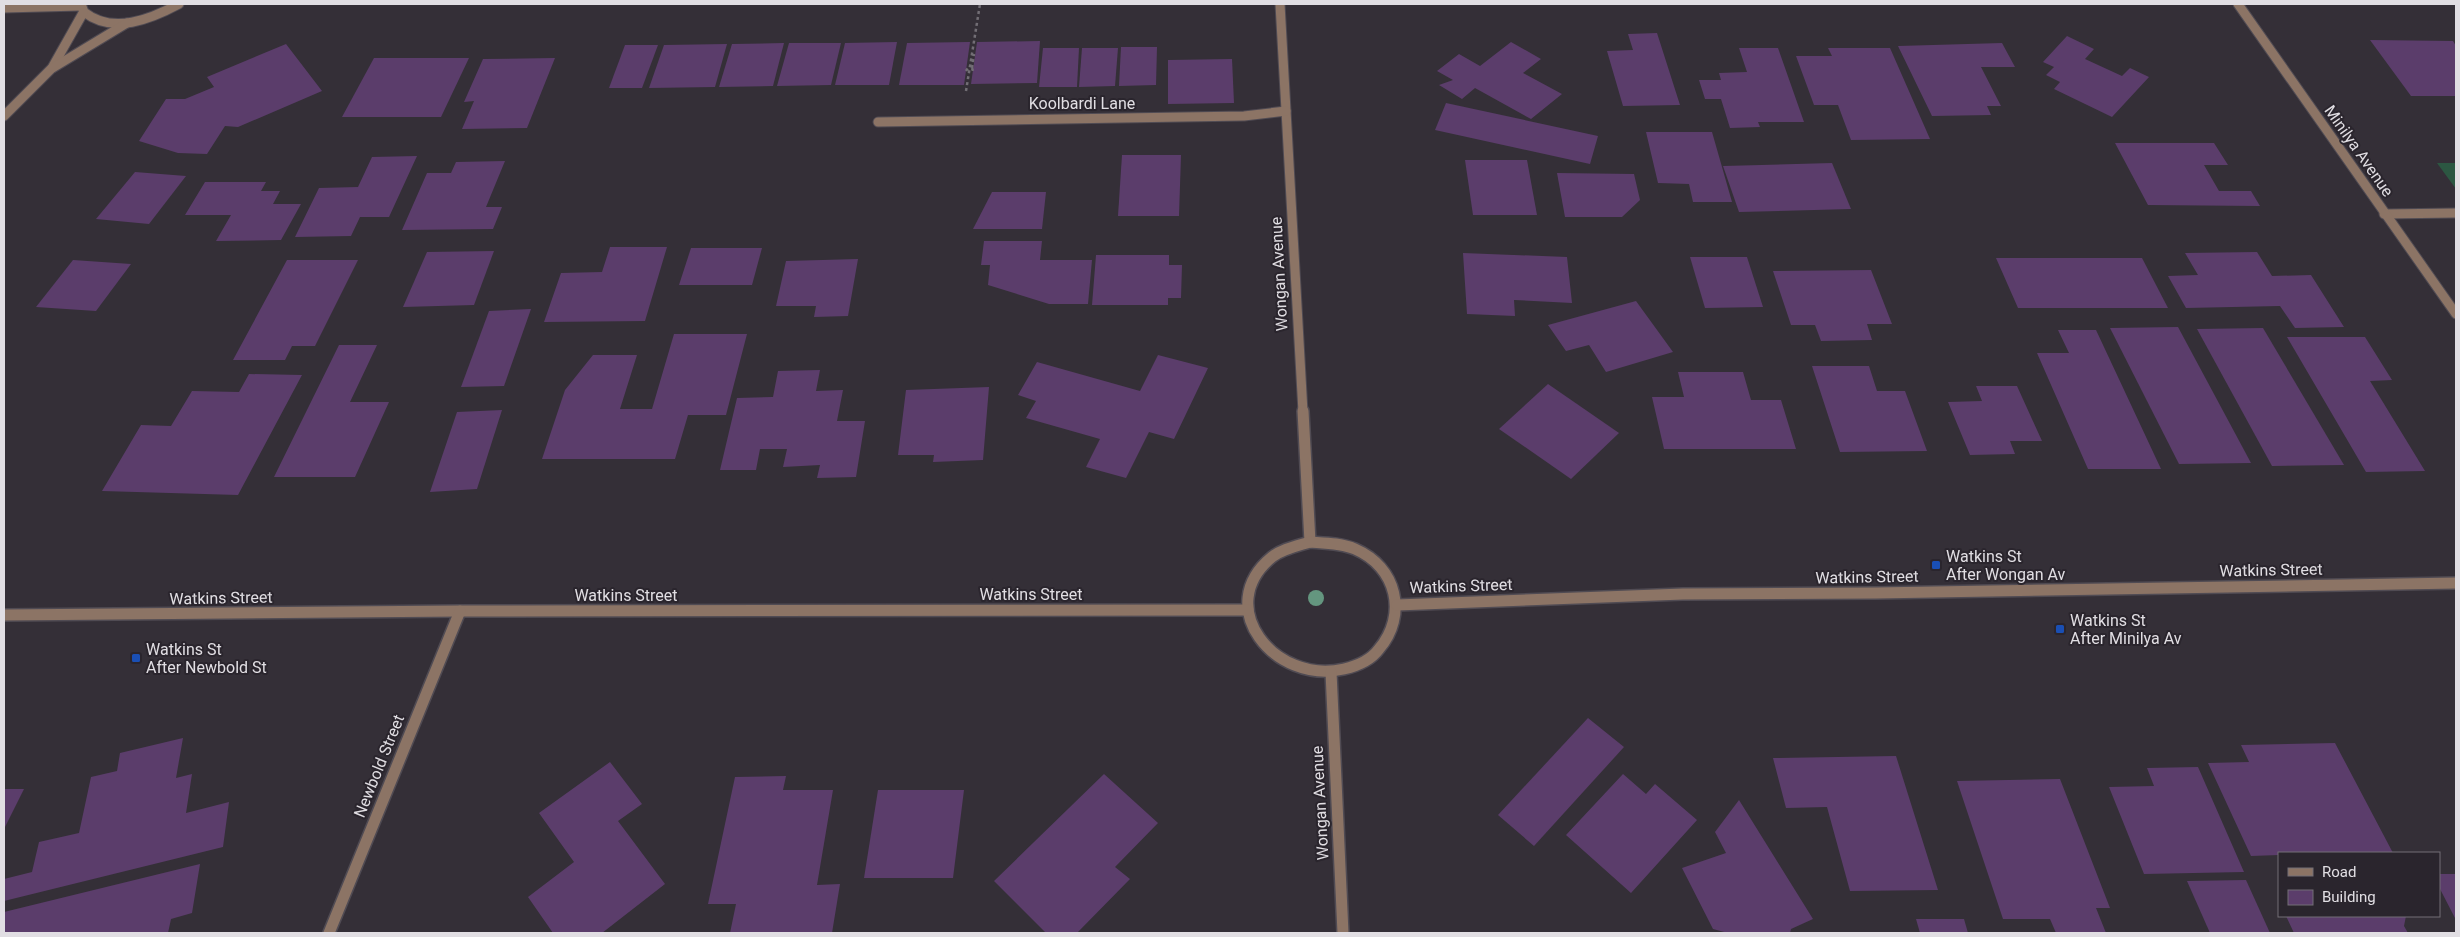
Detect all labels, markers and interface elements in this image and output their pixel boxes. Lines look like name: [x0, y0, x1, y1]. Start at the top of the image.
street label: Koolbardi Lane: [1029, 94, 1135, 113]
street label: Minilya Avenue: [2321, 102, 2397, 200]
street label: Wongan Avenue: [1267, 216, 1291, 332]
place label: Watkins St After Wongan Av: [1946, 547, 2066, 584]
marker: Watkins St After Wongan Av: [1930, 559, 1942, 571]
street label: Watkins Street: [2219, 560, 2323, 580]
street label: Watkins Street: [1815, 567, 1919, 587]
street label: Watkins Street: [1409, 575, 1513, 597]
street label: Watkins Street: [979, 585, 1083, 604]
street label: Watkins Street: [574, 586, 678, 605]
street label: Watkins Street: [169, 588, 273, 608]
place label: Watkins St After Minilya Av: [2070, 611, 2182, 648]
marker: Watkins St After Minilya Av: [2054, 623, 2066, 635]
place label: Watkins St After Newbold St: [146, 640, 267, 677]
marker: Watkins St After Newbold St: [130, 652, 142, 664]
street label: Newbold Street: [350, 712, 408, 820]
street label: Wongan Avenue: [1308, 745, 1332, 861]
legend: [2278, 852, 2440, 917]
text: Road: [2322, 863, 2356, 881]
text: Building: [2322, 888, 2376, 906]

